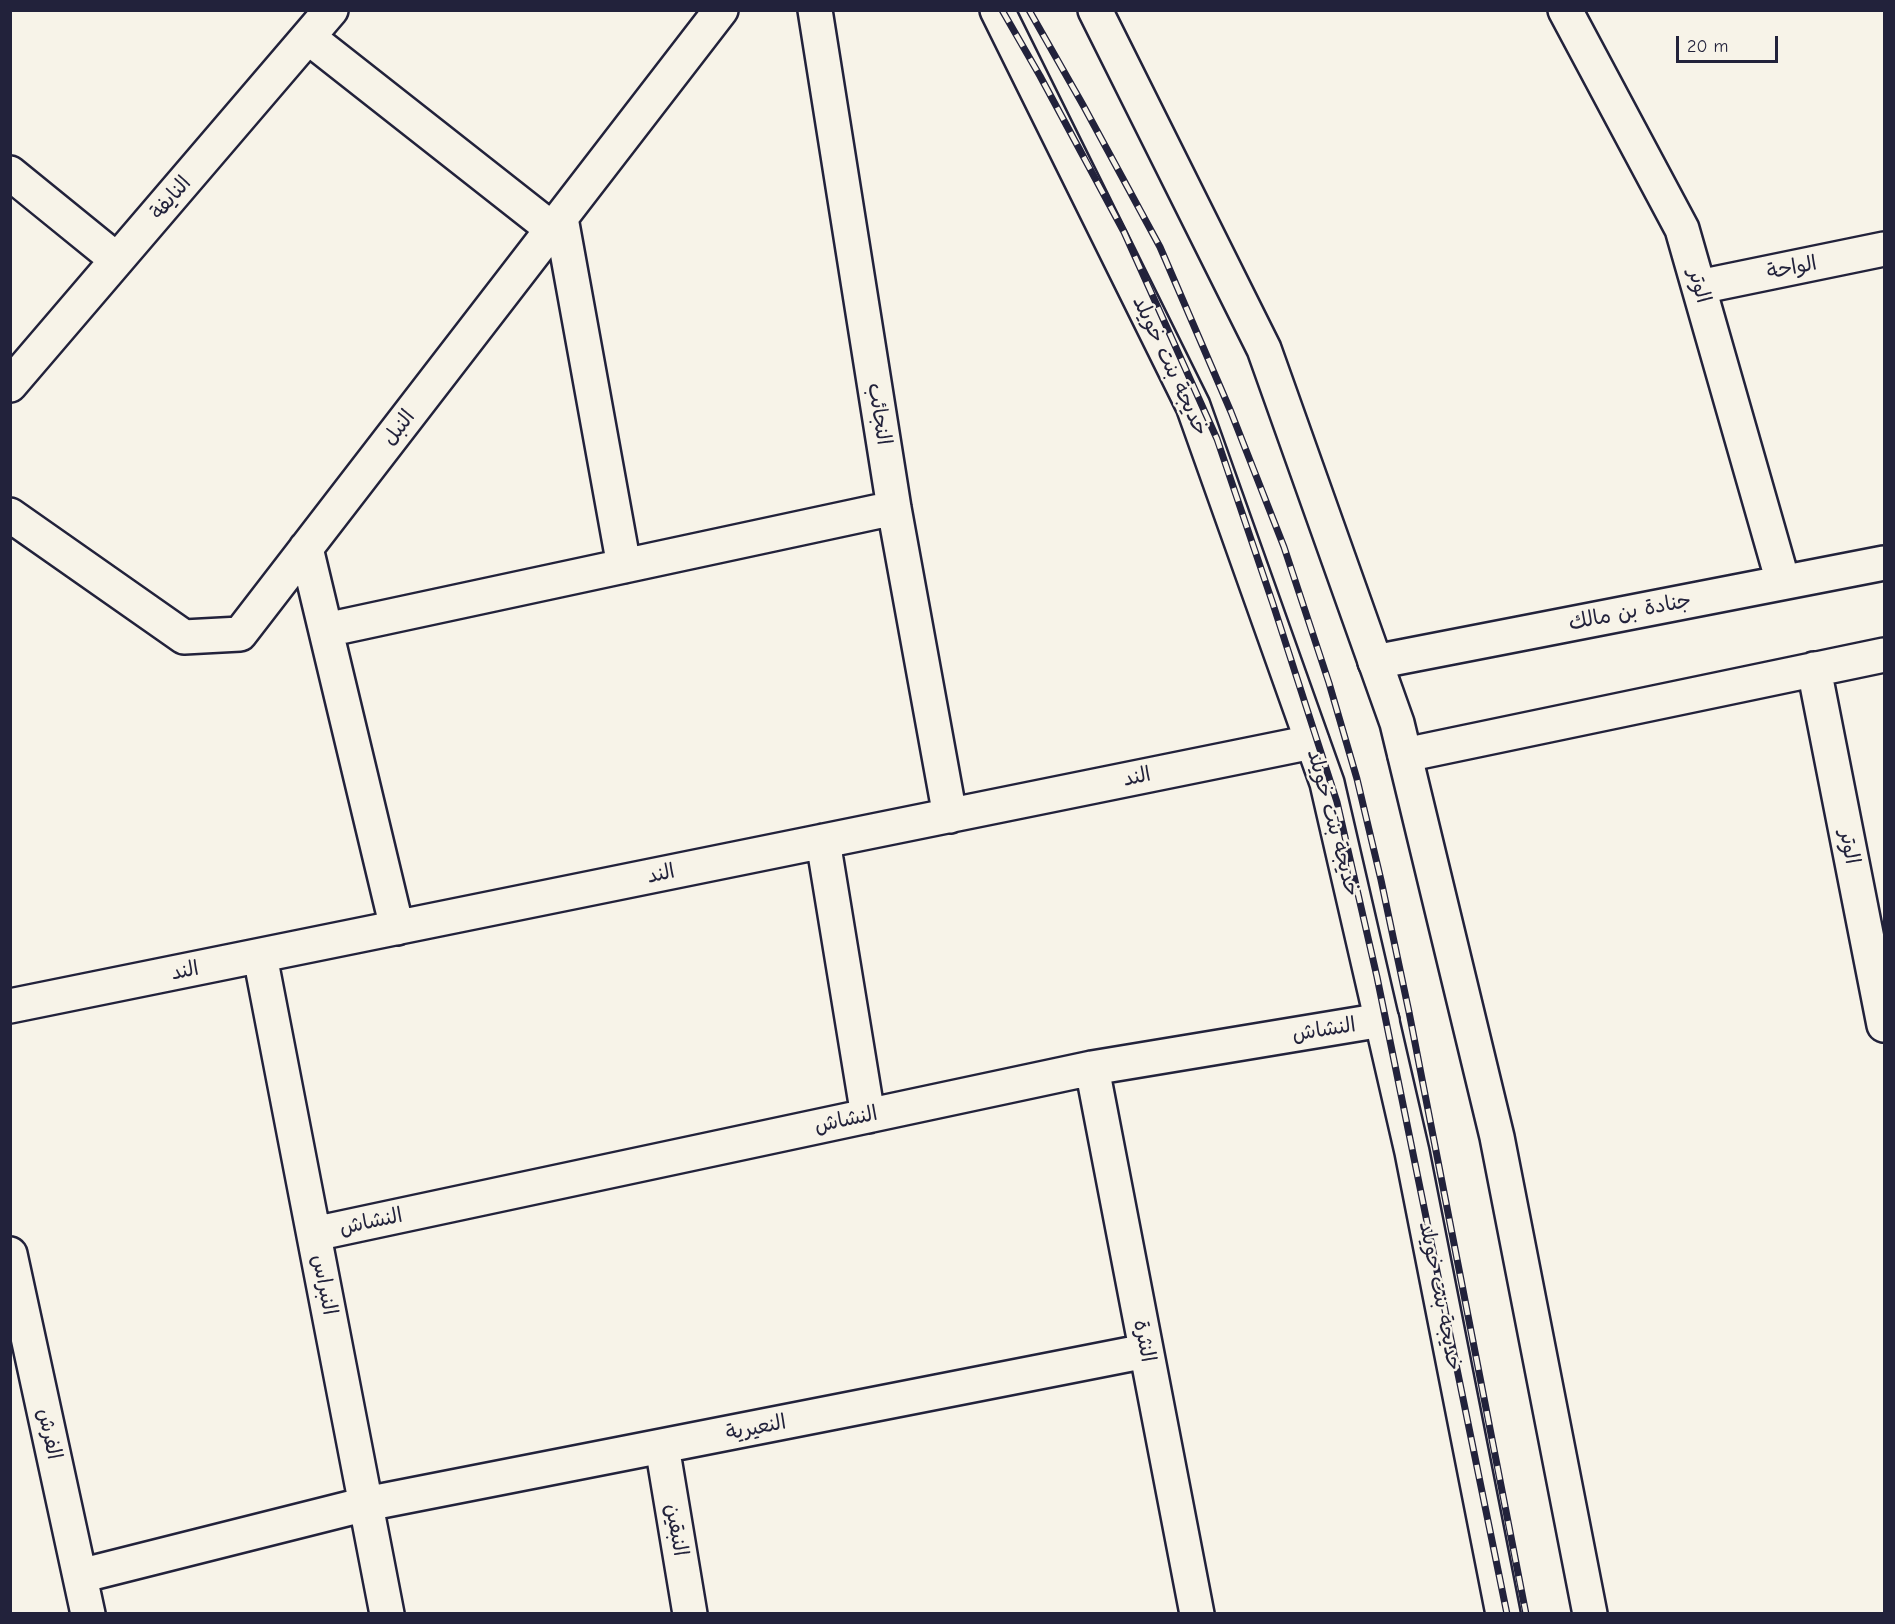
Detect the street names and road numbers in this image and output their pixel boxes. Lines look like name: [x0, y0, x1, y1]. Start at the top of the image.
street label: النايفة: [145, 171, 197, 225]
street label: الواحة: [1765, 251, 1819, 285]
street label: الوتر: [1682, 266, 1716, 306]
street label: خديجة بنت خويلد: [1127, 292, 1213, 440]
street label: النجائب: [862, 381, 896, 447]
street label: النبل: [377, 405, 421, 451]
street label: جنادة بن مالك: [1566, 588, 1694, 636]
street label: خديجة بنت خويلد: [1301, 747, 1365, 899]
street label: الند: [1121, 762, 1153, 792]
street label: الوتر: [1833, 828, 1865, 866]
street label: الند: [645, 859, 677, 889]
street label: الند: [169, 956, 201, 986]
street label: النشاش: [1290, 1013, 1358, 1047]
street label: النشاش: [812, 1101, 880, 1139]
street label: النشاش: [337, 1203, 405, 1241]
street label: خديجة بنت خويلد: [1413, 1219, 1467, 1373]
street label: النبراس: [306, 1253, 342, 1317]
street label: النثرة: [1128, 1318, 1160, 1364]
street label: الفرش: [31, 1406, 67, 1462]
street label: النعيرية: [724, 1410, 788, 1446]
street label: النبقين: [659, 1502, 693, 1558]

